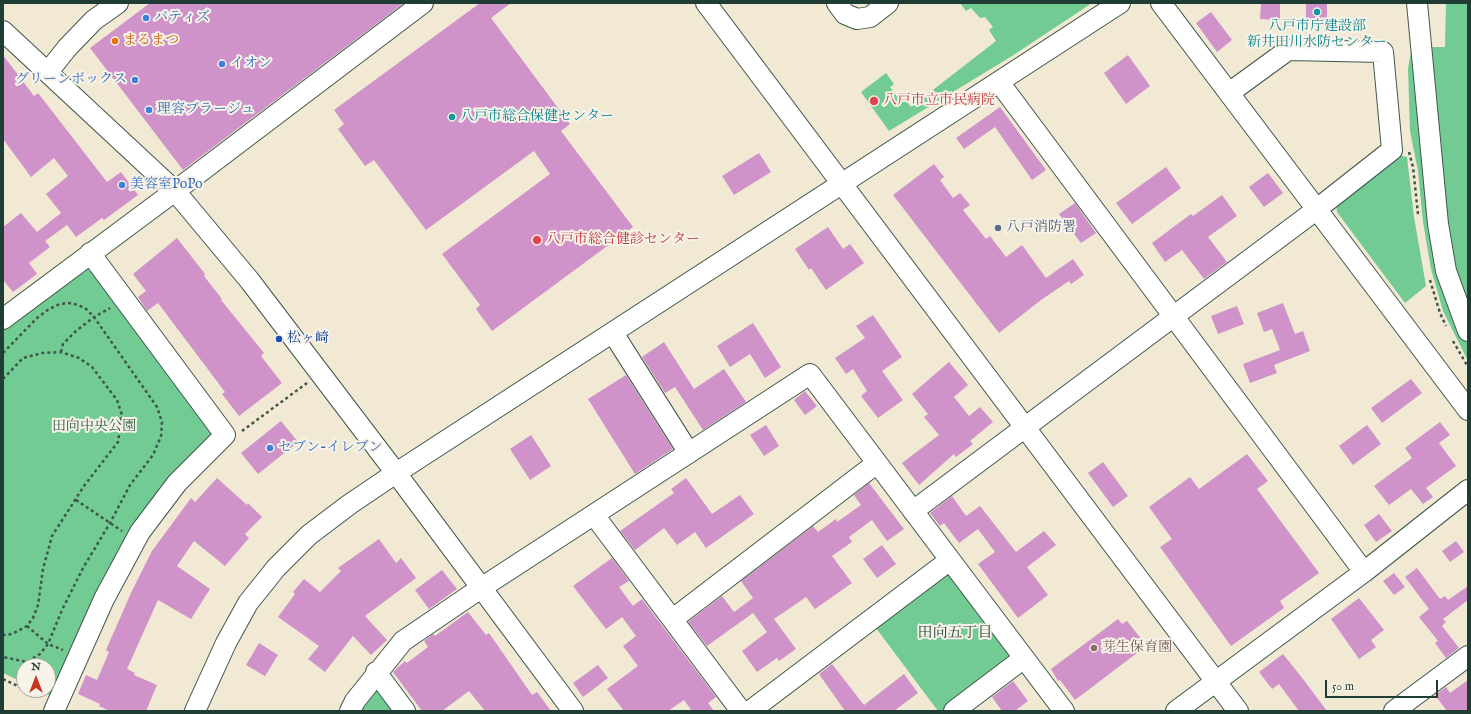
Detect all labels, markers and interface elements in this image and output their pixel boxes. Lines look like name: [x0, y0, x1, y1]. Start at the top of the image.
marker: 八戸市庁建設部 新井田川水防センター: [1312, 7, 1322, 17]
place label: パティズ: [154, 10, 210, 26]
marker: パティズ: [141, 13, 151, 23]
place label: 八戸市庁建設部 新井田川水防センター: [1247, 19, 1387, 52]
place label: まるまつ: [123, 33, 179, 49]
marker: まるまつ: [110, 36, 120, 46]
place label: イオン: [230, 56, 272, 72]
marker: イオン: [217, 59, 227, 69]
place label: グリーンボックス: [15, 72, 127, 88]
marker: グリーンボックス: [130, 75, 140, 85]
place label: 八戸市立市民病院: [883, 93, 995, 109]
marker: 八戸市立市民病院: [868, 95, 880, 107]
place label: 理容ブラージュ: [157, 102, 255, 118]
marker: 理容ブラージュ: [144, 105, 154, 115]
place label: 八戸市総合保健センター: [460, 109, 614, 125]
marker: 八戸市総合保健センター: [447, 112, 457, 122]
place label: 美容室PoPo: [130, 177, 203, 193]
marker: 美容室PoPo: [117, 180, 127, 190]
place label: 八戸消防署: [1006, 220, 1076, 236]
marker: 八戸消防署: [993, 223, 1003, 233]
place label: 八戸市総合健診センター: [546, 232, 700, 248]
marker: 八戸市総合健診センター: [531, 234, 543, 246]
place label: 松ヶ崎: [287, 331, 329, 347]
marker: 松ヶ崎: [274, 334, 284, 344]
park label: 田向中央公園: [52, 419, 136, 435]
place label: セブン-イレブン: [278, 440, 383, 456]
marker: セブン-イレブン: [265, 443, 275, 453]
district label: 田向五丁目: [918, 625, 992, 643]
place label: 芽生保育園: [1102, 640, 1172, 656]
marker: 芽生保育園: [1089, 643, 1099, 653]
north arrow: [16, 658, 56, 698]
text: N: [31, 660, 41, 674]
scale bar: [1327, 672, 1440, 698]
text: 50 m: [1332, 679, 1354, 694]

